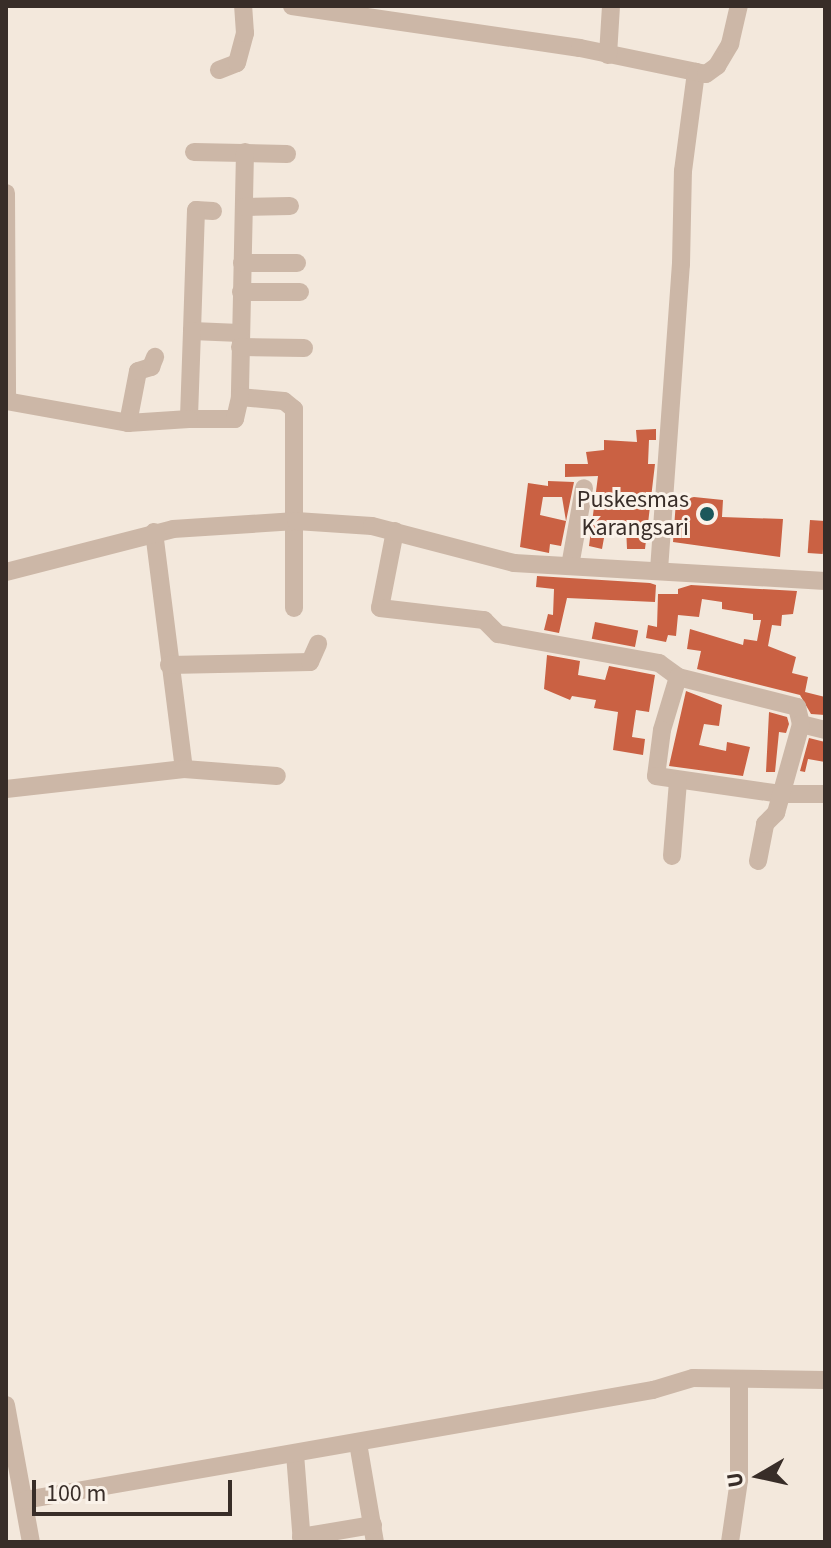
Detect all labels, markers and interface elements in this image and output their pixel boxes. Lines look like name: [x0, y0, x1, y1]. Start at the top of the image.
place label: Puskesmas Karangsari: [577, 486, 689, 542]
marker: Puskesmas Karangsari: [696, 503, 718, 525]
north arrow: [719, 1436, 799, 1516]
scale bar: [36, 1464, 236, 1514]
text: U: [718, 1470, 752, 1489]
text: 100 m: [46, 1476, 106, 1511]

